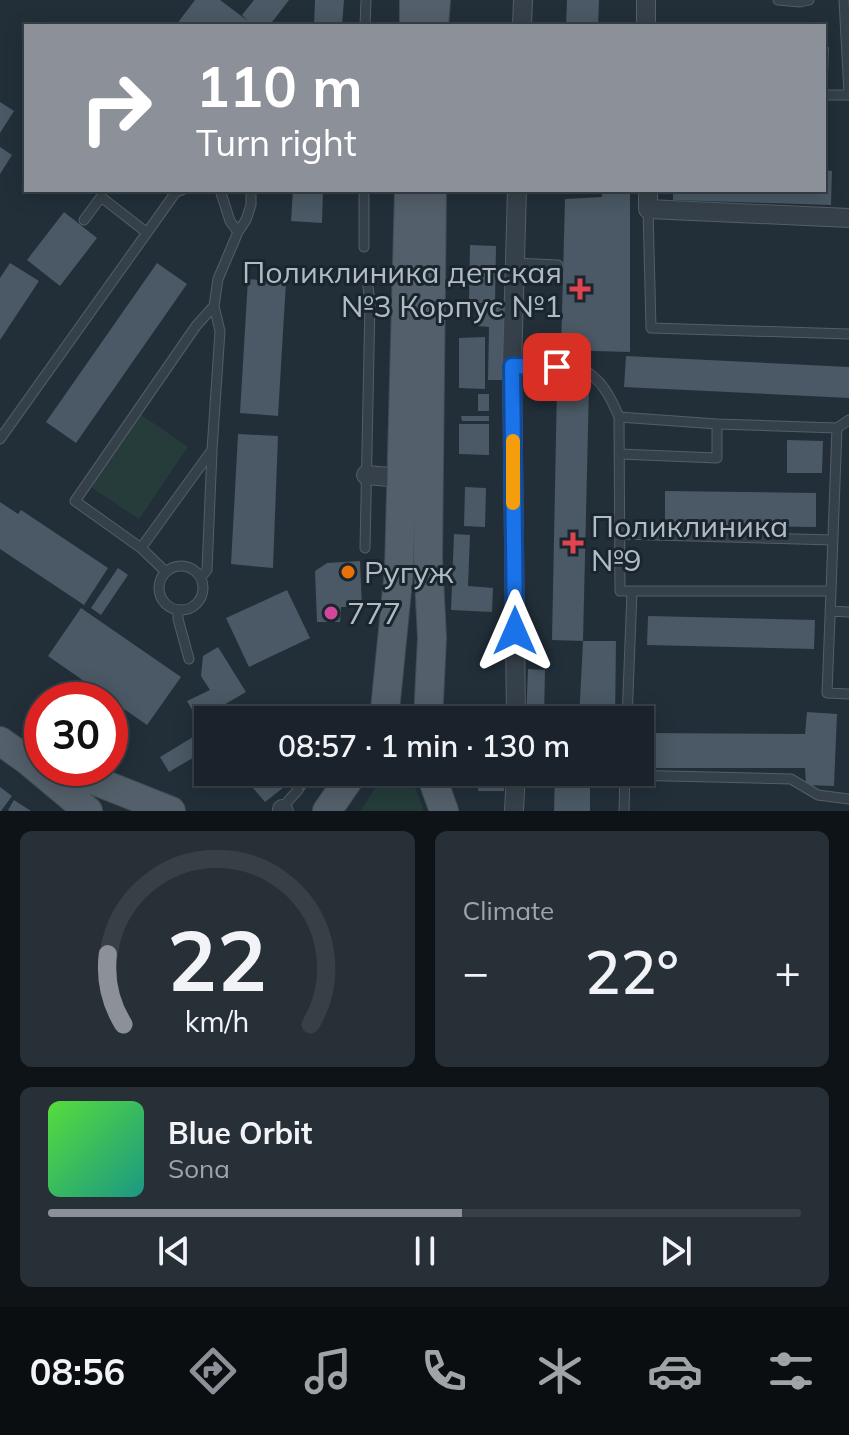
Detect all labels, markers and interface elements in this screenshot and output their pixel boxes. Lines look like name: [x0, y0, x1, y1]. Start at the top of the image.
text: 110 m: [196, 51, 363, 121]
icon: right: [64, 56, 168, 160]
text: Turn right: [196, 120, 357, 165]
place label: Поликлиника детская №3 Корпус №1: [242, 253, 562, 325]
marker: Поликлиника детская №3 Корпус №1: [569, 278, 591, 300]
pin: [523, 333, 591, 401]
icon: arrive: [535, 345, 579, 389]
place label: Поликлиника №9: [591, 507, 788, 579]
marker: Поликлиника №9: [562, 532, 584, 554]
place label: Ругуж: [364, 553, 454, 591]
marker: Ругуж: [339, 563, 357, 581]
position arrow: [473, 589, 557, 673]
place label: 777: [347, 594, 401, 632]
marker: 777: [322, 604, 340, 622]
speed limit sign: 30: [24, 682, 128, 786]
text: 08:57 · 1 min · 130 m: [278, 727, 570, 765]
text: Climate: [463, 894, 554, 927]
text: 22: [167, 907, 267, 1012]
text: 22°: [585, 934, 679, 1009]
text: −: [463, 944, 489, 999]
text: +: [775, 944, 801, 999]
text: km/h: [185, 1003, 250, 1039]
text: Blue Orbit: [168, 1114, 312, 1152]
text: Sona: [168, 1152, 230, 1185]
icon: previous: [152, 1229, 196, 1273]
icon: pause: [403, 1229, 447, 1273]
icon: next: [654, 1229, 698, 1273]
icon: directions: [185, 1343, 241, 1399]
icon: music: [300, 1343, 356, 1399]
icon: phone: [416, 1343, 472, 1399]
icon: climate: [532, 1343, 588, 1399]
icon: car: [647, 1343, 703, 1399]
icon: filters: [763, 1343, 819, 1399]
text: 08:56: [30, 1349, 125, 1394]

